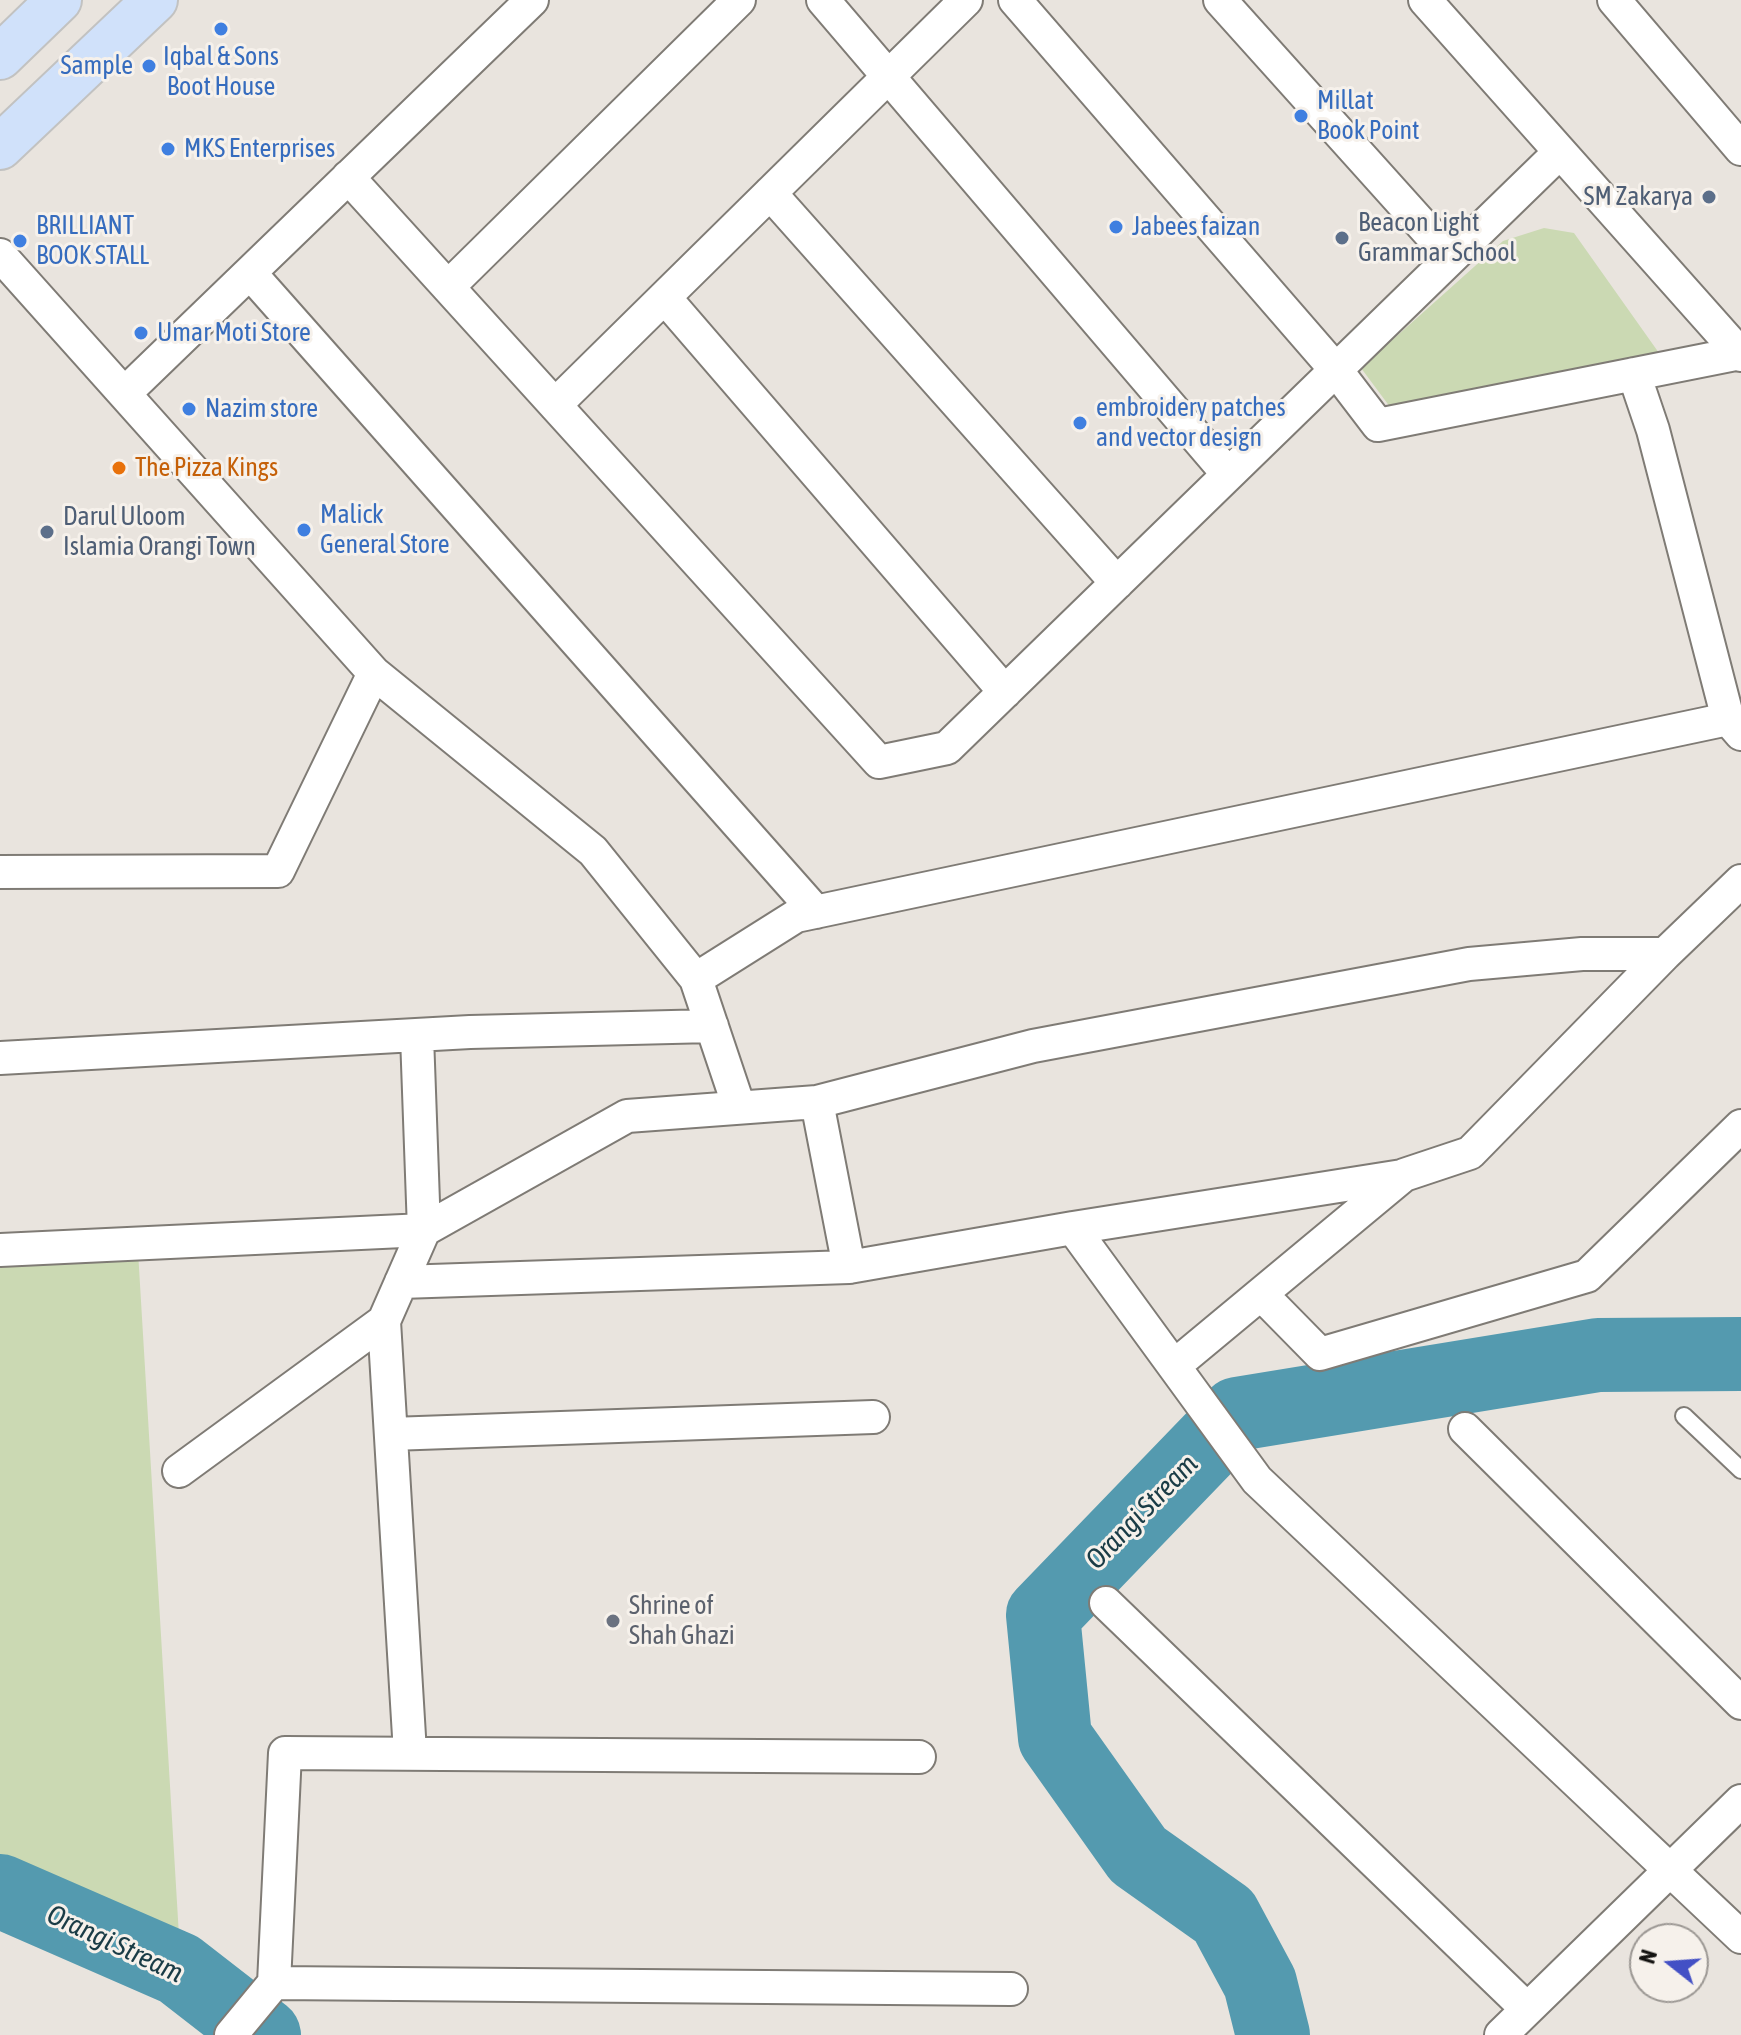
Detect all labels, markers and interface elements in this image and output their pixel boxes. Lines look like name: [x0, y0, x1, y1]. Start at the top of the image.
marker: Iqbal & Sons Boot House: [212, 20, 230, 38]
place label: Iqbal & Sons Boot House: [163, 41, 279, 102]
place label: Sample: [61, 50, 133, 82]
marker: Sample: [140, 57, 158, 75]
place label: Millat Book Point: [1317, 85, 1420, 146]
marker: Millat Book Point: [1292, 107, 1310, 125]
place label: MKS Enterprises: [184, 133, 335, 165]
marker: MKS Enterprises: [159, 140, 177, 158]
place label: SM Zakarya: [1584, 181, 1693, 213]
marker: SM Zakarya: [1700, 188, 1718, 206]
place label: Beacon Light Grammar School: [1358, 207, 1516, 268]
place label: BRILLIANT BOOK STALL: [36, 210, 149, 272]
place label: Jabees faizan: [1132, 211, 1260, 243]
marker: Jabees faizan: [1107, 218, 1125, 236]
marker: Beacon Light Grammar School: [1333, 229, 1351, 247]
marker: BRILLIANT BOOK STALL: [11, 232, 29, 250]
place label: Umar Moti Store: [157, 317, 311, 349]
marker: Umar Moti Store: [132, 324, 150, 342]
place label: embroidery patches and vector design: [1096, 392, 1286, 454]
place label: Nazim store: [205, 393, 318, 425]
marker: Nazim store: [180, 400, 198, 418]
marker: embroidery patches and vector design: [1071, 414, 1089, 432]
place label: The Pizza Kings: [135, 452, 278, 484]
marker: The Pizza Kings: [110, 459, 128, 477]
place label: Malick General Store: [320, 499, 450, 560]
place label: Darul Uloom Islamia Orangi Town: [63, 501, 256, 562]
marker: Malick General Store: [295, 521, 313, 539]
marker: Darul Uloom Islamia Orangi Town: [38, 523, 56, 541]
water label: Orangi Stream: [1079, 1448, 1205, 1576]
place label: Shrine of Shah Ghazi: [629, 1590, 735, 1652]
marker: Shrine of Shah Ghazi: [604, 1612, 622, 1630]
water label: Orangi Stream: [42, 1898, 188, 1990]
north arrow: [1629, 1923, 1709, 2003]
text: N: [1634, 1947, 1662, 1967]

